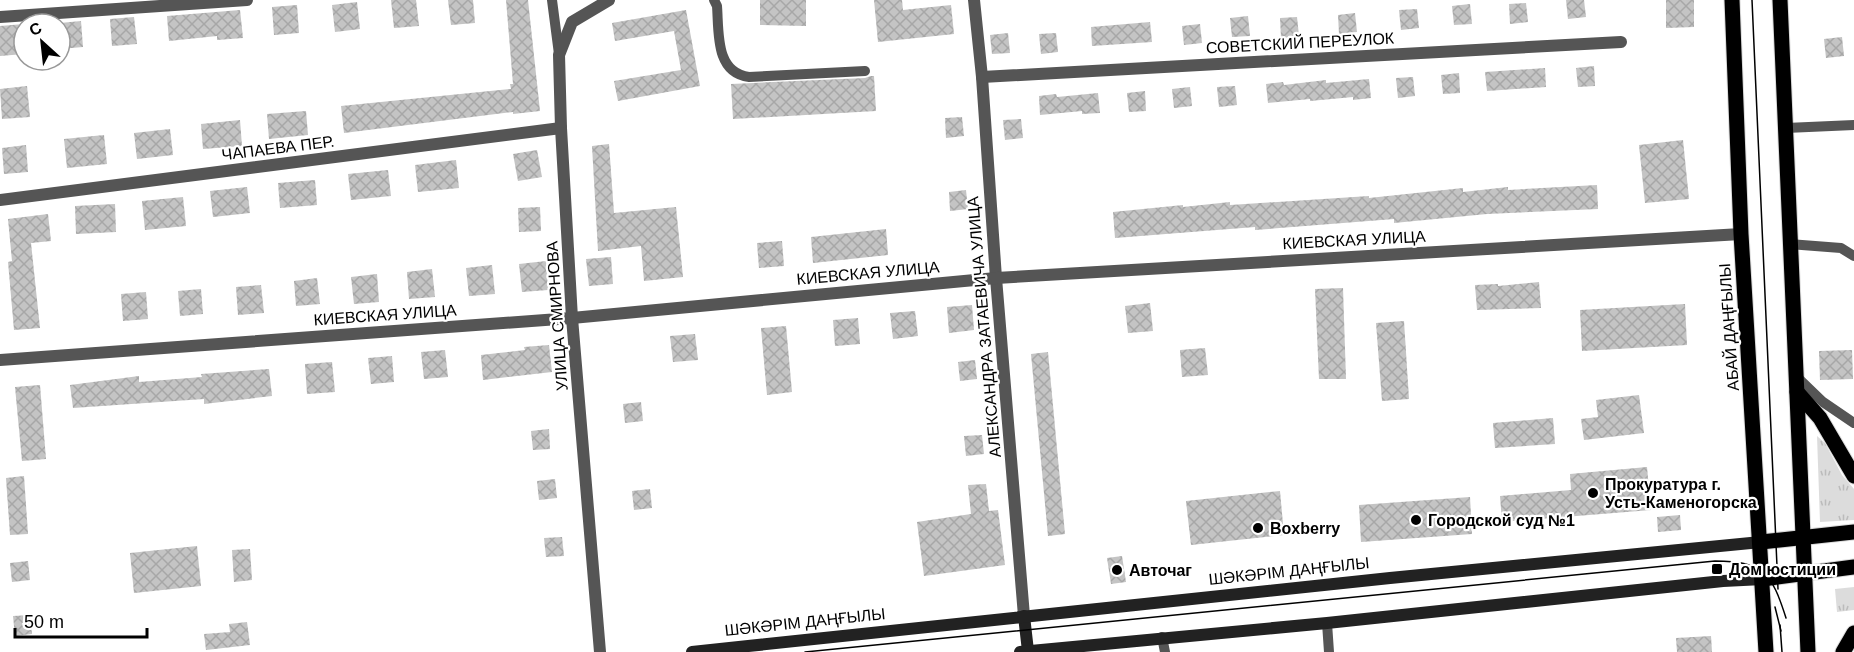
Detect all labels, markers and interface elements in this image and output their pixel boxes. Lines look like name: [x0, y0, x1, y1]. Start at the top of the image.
north arrow: [12, 12, 72, 72]
text: С: [26, 19, 45, 39]
street label: СОВЕТСКИЙ ПЕРЕУЛОК: [1205, 29, 1395, 56]
street label: ЧАПАЕВА ПЕР.: [221, 133, 335, 163]
street label: АЛЕКСАНДРА ЗАТАЕВИЧА УЛИЦА: [964, 195, 1004, 458]
street label: КИЕВСКАЯ УЛИЦА: [1282, 228, 1426, 252]
street label: УЛИЦА СМИРНОВА: [543, 240, 571, 392]
street label: КИЕВСКАЯ УЛИЦА: [796, 258, 940, 288]
street label: АБАЙ ДАҢҒЫЛЫ: [1715, 263, 1742, 392]
street label: КИЕВСКАЯ УЛИЦА: [313, 301, 457, 328]
place label: Прокуратура г. Усть-Каменогорска: [1605, 476, 1757, 511]
marker: Прокуратура г. Усть-Каменогорска: [1586, 486, 1600, 500]
place label: Городской суд №1: [1428, 512, 1575, 529]
marker: Городской суд №1: [1409, 513, 1423, 527]
place label: Boxberry: [1270, 520, 1340, 537]
marker: Boxberry: [1251, 521, 1265, 535]
street label: ШӘКӘРІМ ДАҢҒЫЛЫ: [1208, 554, 1370, 588]
place label: Дом юстиции: [1729, 561, 1836, 578]
place label: Авточаг: [1129, 562, 1192, 579]
marker: Дом юстиции: [1710, 562, 1724, 576]
marker: Авточаг: [1110, 563, 1124, 577]
scale bar: [15, 601, 147, 639]
street label: ШӘКӘРІМ ДАҢҒЫЛЫ: [724, 605, 886, 639]
text: 50 m: [24, 612, 64, 632]

